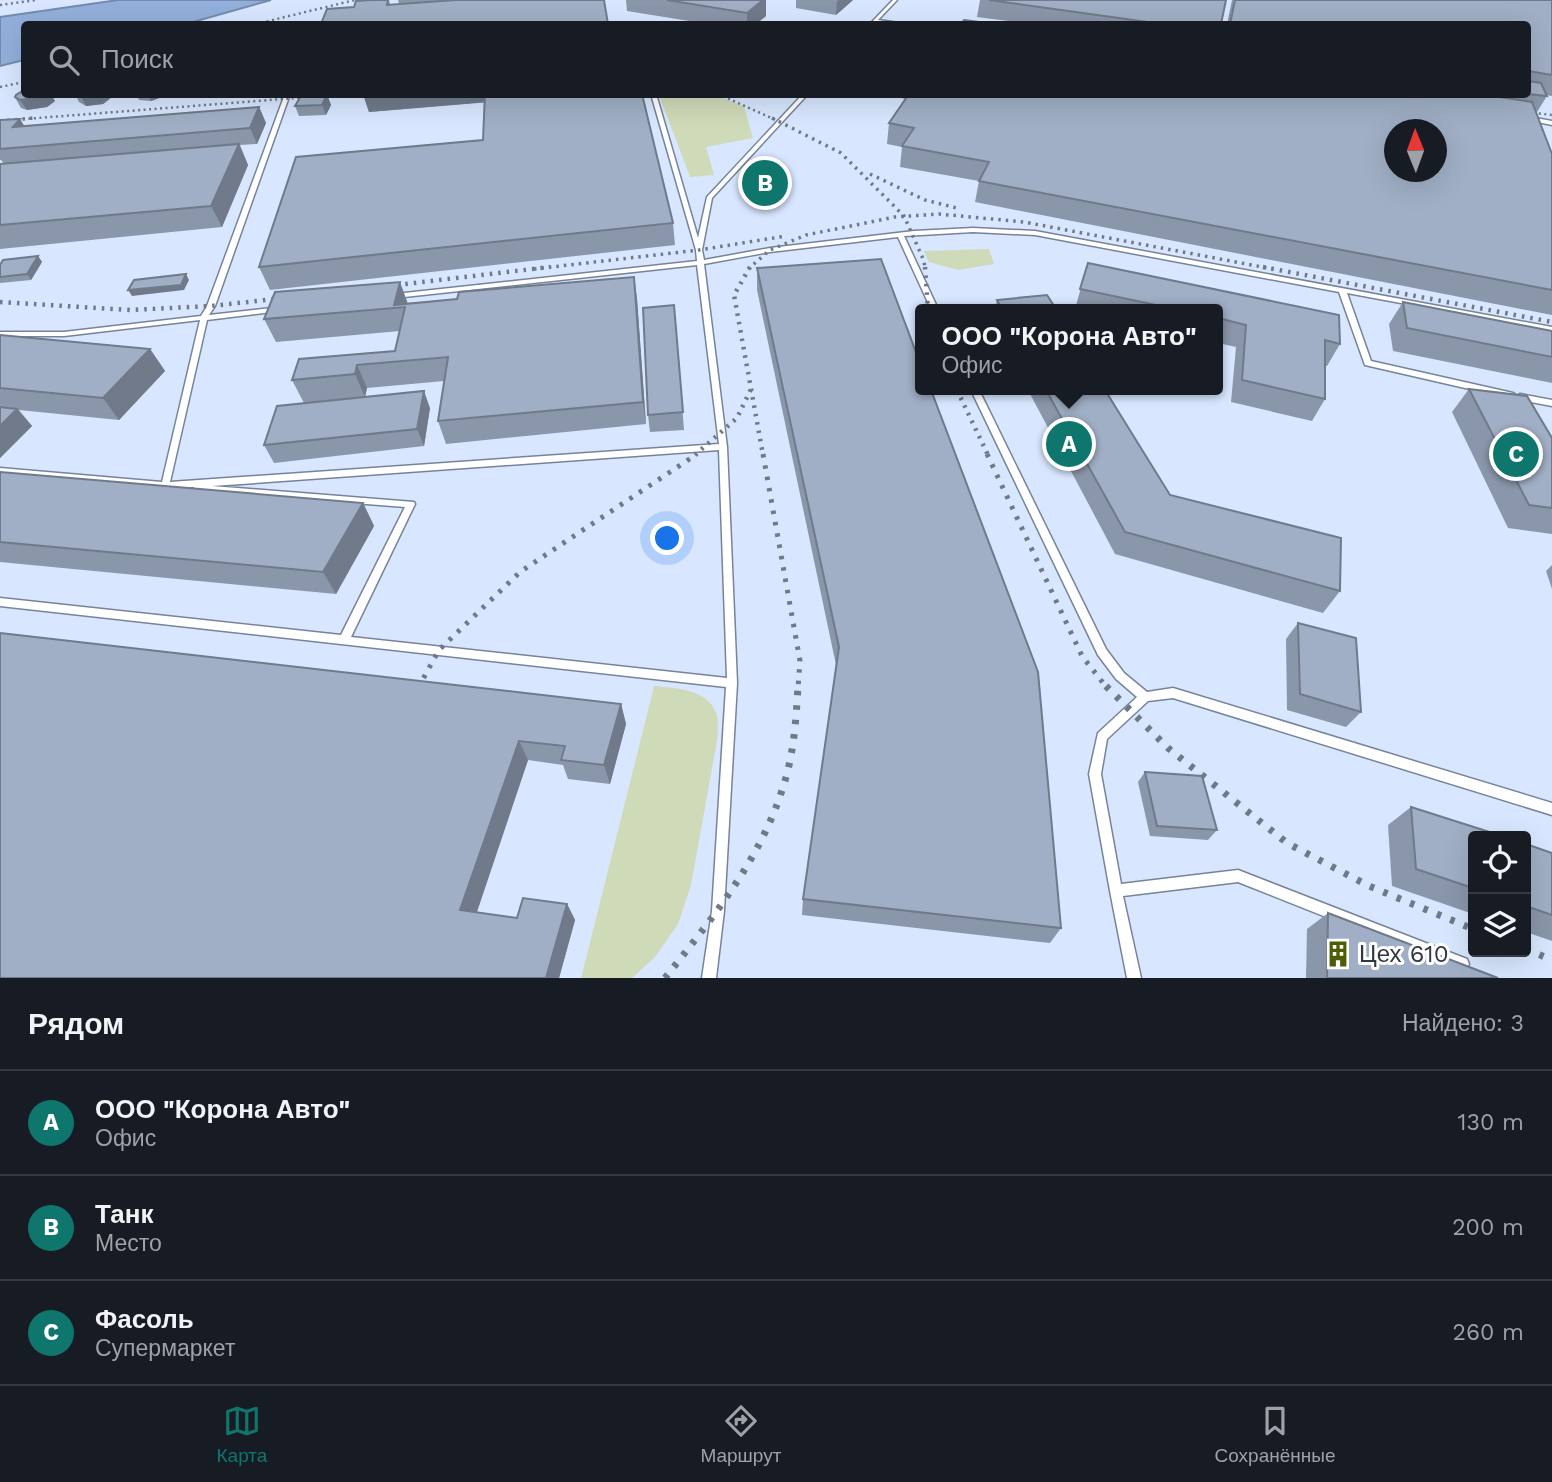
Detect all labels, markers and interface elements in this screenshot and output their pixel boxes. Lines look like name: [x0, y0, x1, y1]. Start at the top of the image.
search box: [21, 21, 1531, 98]
icon: search: [45, 41, 83, 79]
text: Поиск: [101, 44, 173, 74]
north arrow: [1384, 119, 1447, 182]
pin: B: [742, 157, 788, 209]
popup: [915, 304, 1223, 395]
text: ООО "Корона Авто": [941, 321, 1197, 351]
text: Офис: [941, 352, 1003, 379]
pin: A: [1046, 418, 1092, 470]
pin: C: [1493, 428, 1539, 480]
your location: [650, 521, 684, 555]
map controls: [1468, 831, 1531, 957]
button: locate: [1468, 831, 1531, 894]
button: layers: [1468, 894, 1531, 957]
building icon: Цех 610: [1323, 939, 1353, 969]
place label: Цех 610: [1359, 940, 1449, 968]
text: Рядом: [28, 1006, 124, 1041]
text: Найдено: 3: [1402, 1010, 1524, 1037]
text: ООО "Корона Авто": [95, 1094, 350, 1124]
text: A: [43, 1109, 59, 1136]
text: 130 m: [1458, 1109, 1524, 1136]
text: Офис: [95, 1125, 156, 1152]
text: Танк: [95, 1199, 153, 1229]
text: B: [43, 1214, 59, 1241]
text: 200 m: [1452, 1214, 1524, 1241]
text: Место: [95, 1230, 162, 1257]
text: Фасоль: [95, 1304, 194, 1334]
text: C: [43, 1319, 59, 1346]
text: 260 m: [1453, 1319, 1524, 1346]
text: Супермаркет: [95, 1335, 235, 1362]
tab: Карта: [217, 1402, 267, 1467]
tab: Маршрут: [700, 1402, 781, 1467]
tab: Сохранённые: [1214, 1402, 1335, 1467]

